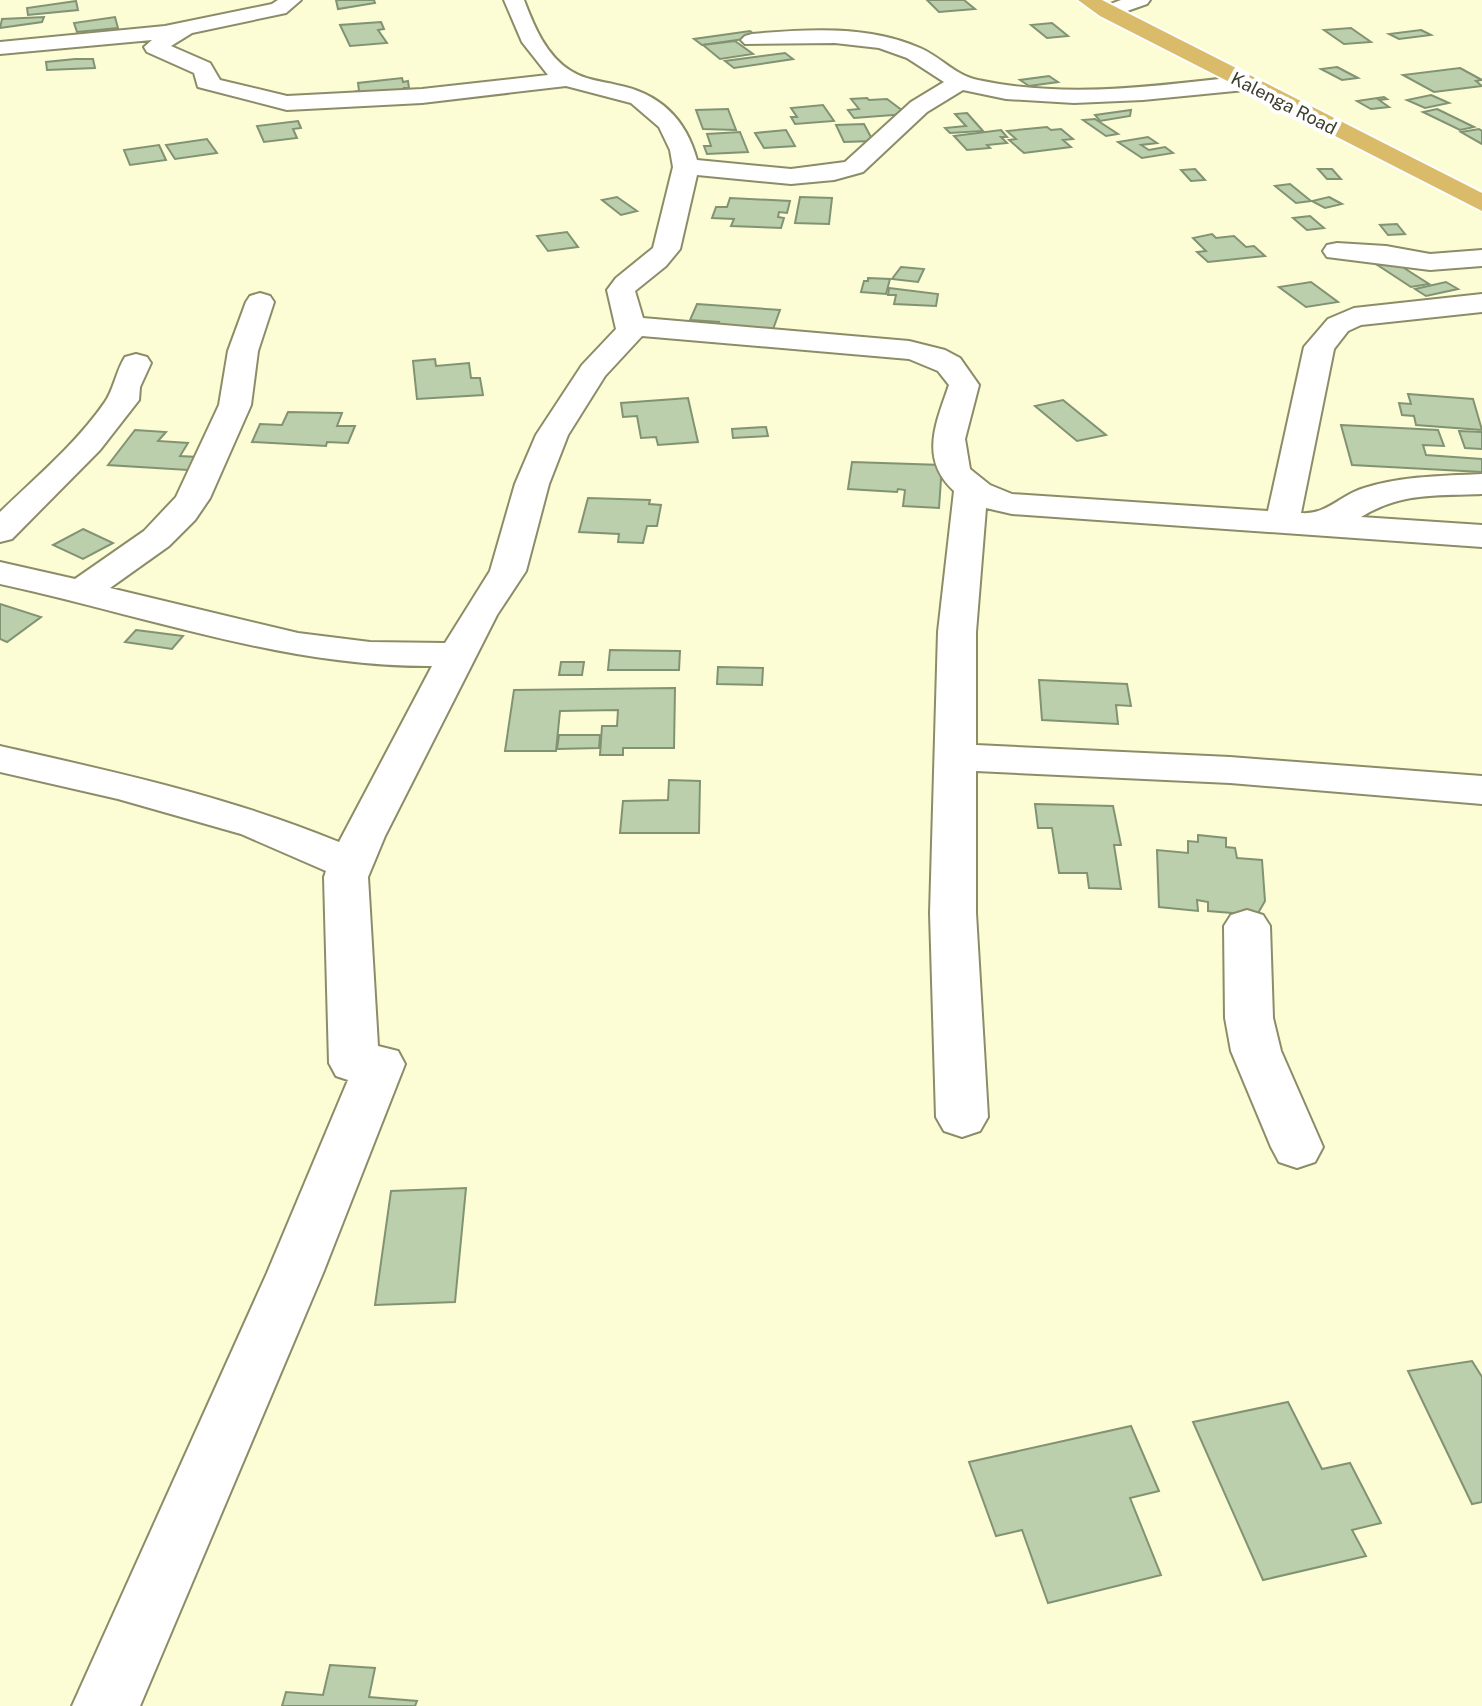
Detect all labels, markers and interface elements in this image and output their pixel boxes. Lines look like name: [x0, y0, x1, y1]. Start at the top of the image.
street label: Kalenga Road: [1228, 67, 1340, 139]

